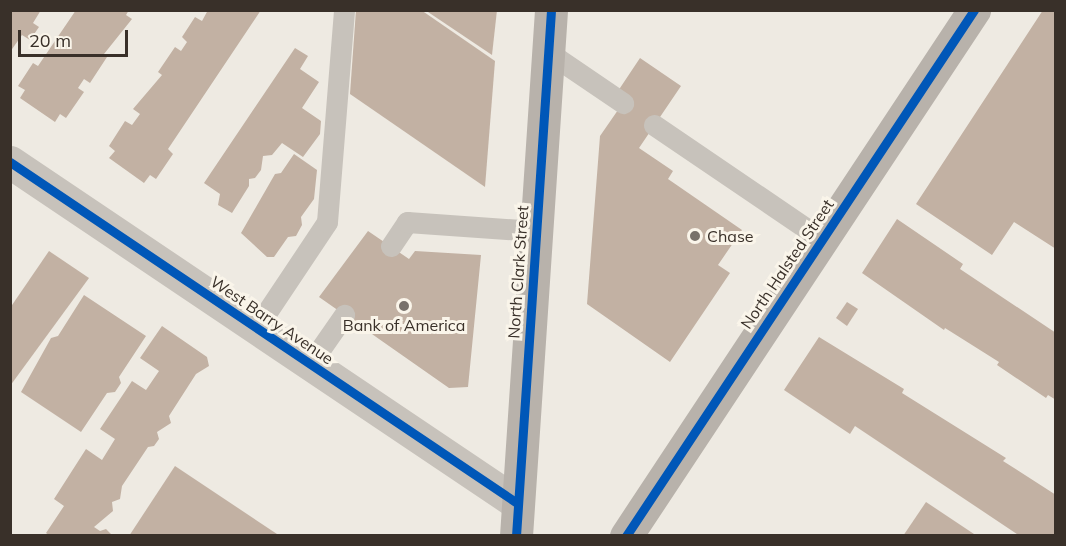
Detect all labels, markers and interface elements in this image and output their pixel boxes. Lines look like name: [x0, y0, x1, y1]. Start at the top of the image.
scale bar: [21, 18, 130, 56]
text: 20 m: [29, 29, 71, 52]
street label: North Halsted Street: [736, 196, 838, 332]
street label: North Clark Street: [504, 205, 532, 339]
place label: Chase: [707, 226, 754, 246]
marker: Chase: [688, 229, 702, 243]
street label: West Barry Avenue: [207, 272, 337, 368]
marker: Bank of America: [397, 299, 411, 313]
place label: Bank of America: [343, 315, 465, 335]

